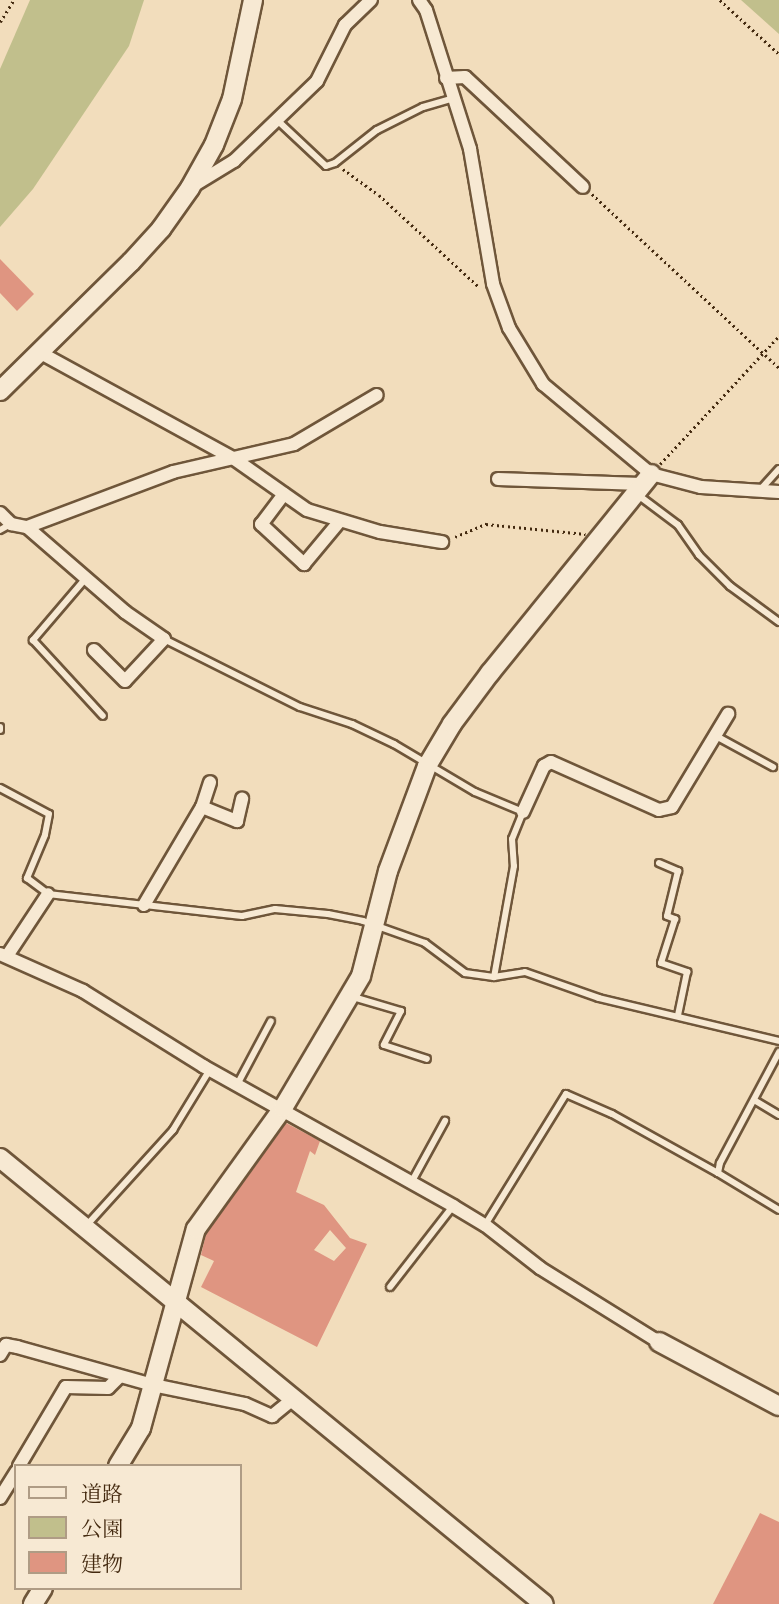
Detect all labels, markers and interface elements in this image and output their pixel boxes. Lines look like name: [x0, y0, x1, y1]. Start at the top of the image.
legend: [14, 1464, 242, 1590]
text: 道路: [81, 1482, 123, 1508]
text: 公園: [81, 1517, 123, 1543]
text: 建物: [81, 1552, 123, 1578]

